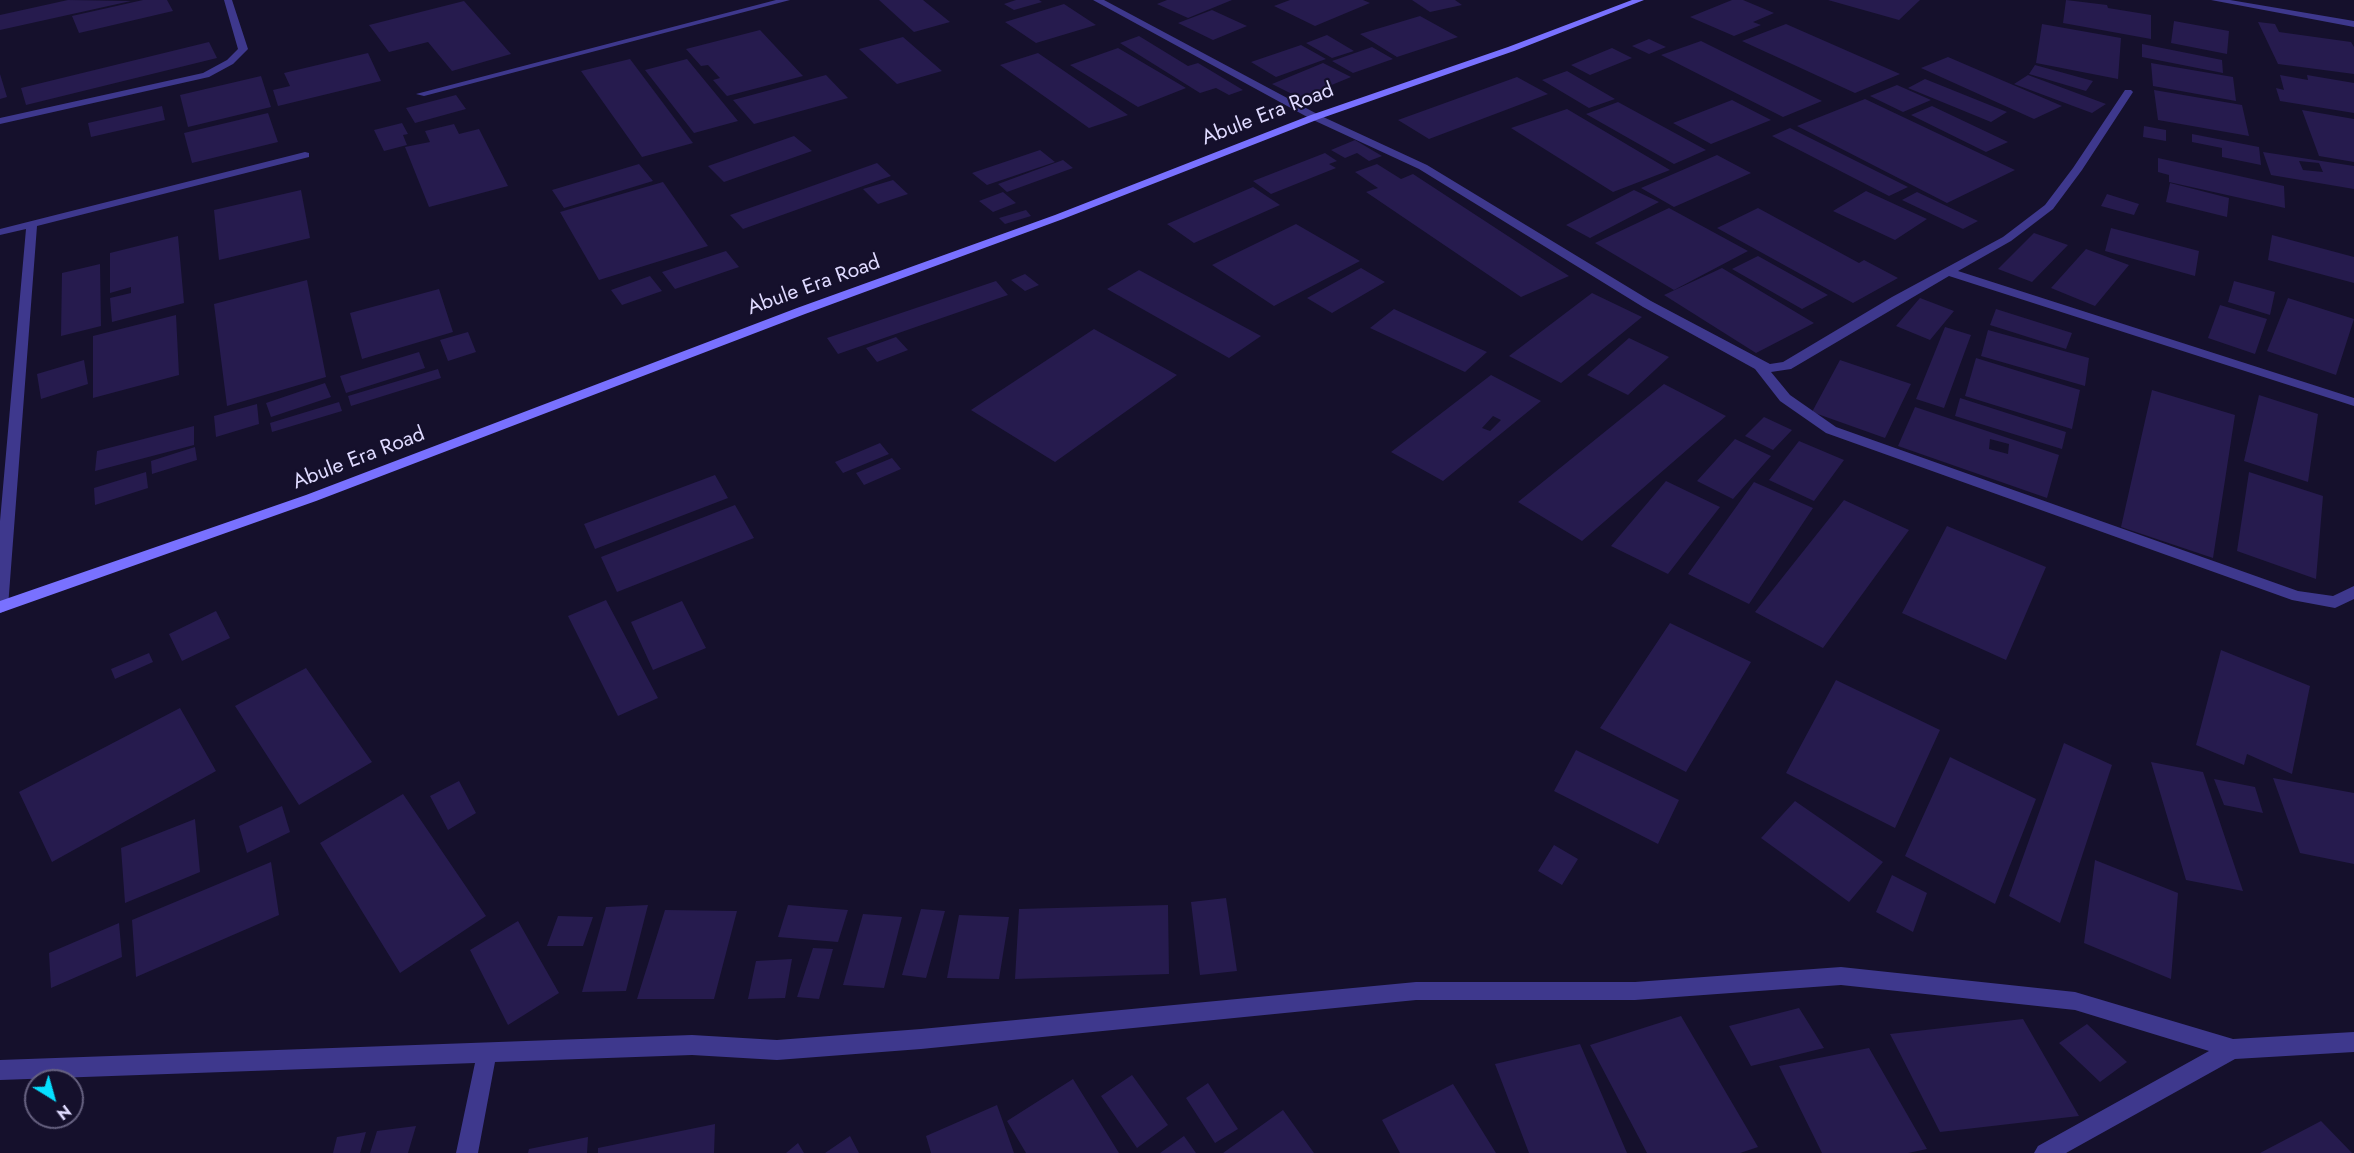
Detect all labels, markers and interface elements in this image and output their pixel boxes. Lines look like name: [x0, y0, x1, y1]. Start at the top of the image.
street label: Abule Era Road: [1198, 78, 1338, 152]
street label: Abule Era Road: [744, 250, 884, 322]
street label: Abule Era Road: [289, 422, 429, 496]
north arrow: [24, 1069, 84, 1129]
text: N: [52, 1099, 76, 1125]

